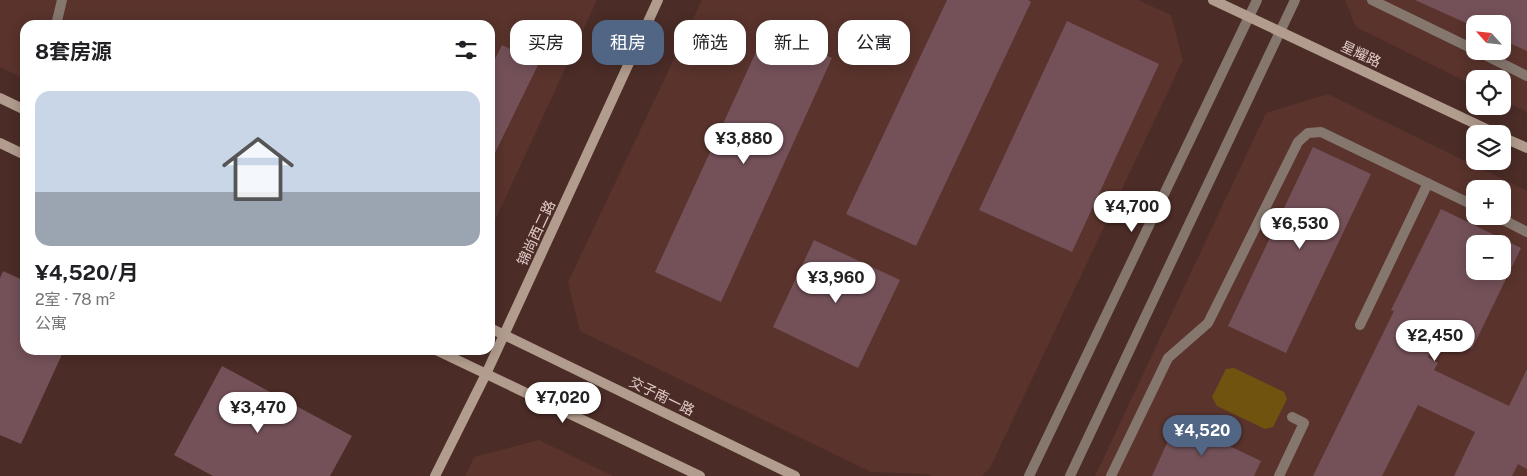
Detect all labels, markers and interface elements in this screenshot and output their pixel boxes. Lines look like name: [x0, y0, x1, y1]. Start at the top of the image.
north arrow: [1466, 15, 1511, 60]
map controls: [1466, 15, 1511, 280]
chip: 买房: [510, 20, 582, 65]
chip: 租房: [592, 20, 664, 65]
chip: 筛选: [674, 20, 746, 65]
chip: 新上: [756, 20, 828, 65]
chip: 公寓: [838, 20, 910, 65]
icon: filters: [452, 36, 480, 64]
street label: 星耀路: [1339, 38, 1383, 70]
text: 8套房源: [35, 39, 112, 64]
button: locate: [1466, 70, 1511, 115]
pin: ¥3,880: [703, 122, 785, 165]
icon: home: [213, 124, 303, 214]
button: layers: [1466, 125, 1511, 170]
text: ¥3,880: [715, 129, 773, 148]
button: +: [1466, 180, 1511, 225]
pin: ¥4,700: [1091, 190, 1173, 233]
text: ¥4,700: [1105, 197, 1159, 216]
street label: 锦尚西二路: [514, 198, 558, 268]
pin: ¥6,530: [1259, 208, 1341, 250]
text: ¥6,530: [1271, 214, 1329, 233]
button: −: [1466, 235, 1511, 280]
text: ¥4,520/月: [35, 260, 138, 285]
pin: ¥3,960: [795, 262, 877, 304]
text: ¥3,960: [808, 268, 864, 287]
text: 2室 · 78 m²: [35, 290, 115, 309]
text: 公寓: [35, 314, 67, 333]
pin: ¥2,450: [1394, 320, 1476, 362]
text: ¥2,450: [1407, 326, 1463, 345]
street label: 交子南一路: [627, 373, 697, 419]
pin: ¥7,020: [522, 382, 604, 424]
text: ¥7,020: [536, 388, 590, 407]
pin: ¥3,470: [217, 392, 299, 434]
text: ¥3,470: [230, 398, 286, 417]
pin: ¥4,520: [1161, 414, 1243, 457]
text: ¥4,520: [1174, 421, 1230, 440]

